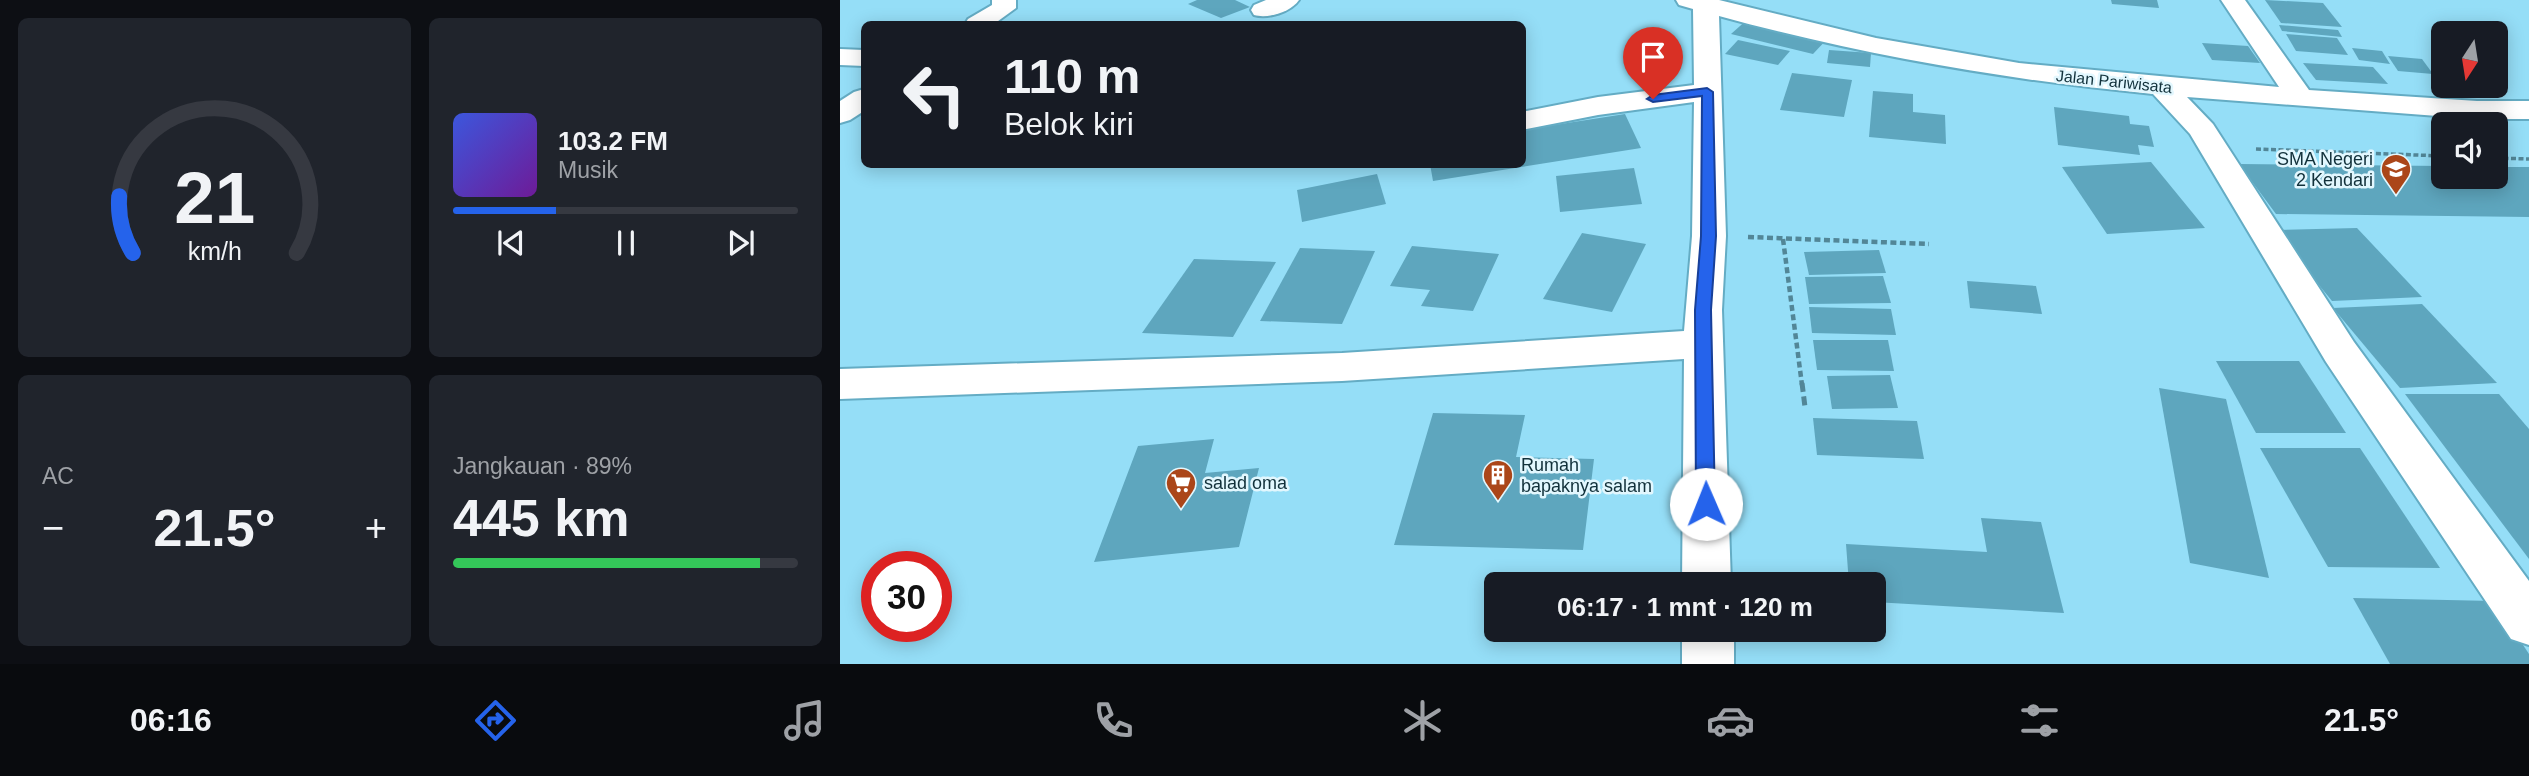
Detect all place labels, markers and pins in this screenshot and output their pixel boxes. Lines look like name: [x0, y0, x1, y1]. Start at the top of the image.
pin: [1623, 27, 1683, 99]
place label: SMA Negeri 2 Kendari: [2277, 149, 2373, 190]
school or university icon: SMA Negeri 2 Kendari: [2379, 152, 2413, 196]
place label: Rumah bapaknya salam: [1521, 455, 1652, 496]
building icon: Rumah bapaknya salam: [1481, 458, 1515, 502]
supermarket icon: salad oma: [1164, 466, 1198, 510]
place label: salad oma: [1204, 473, 1288, 493]

